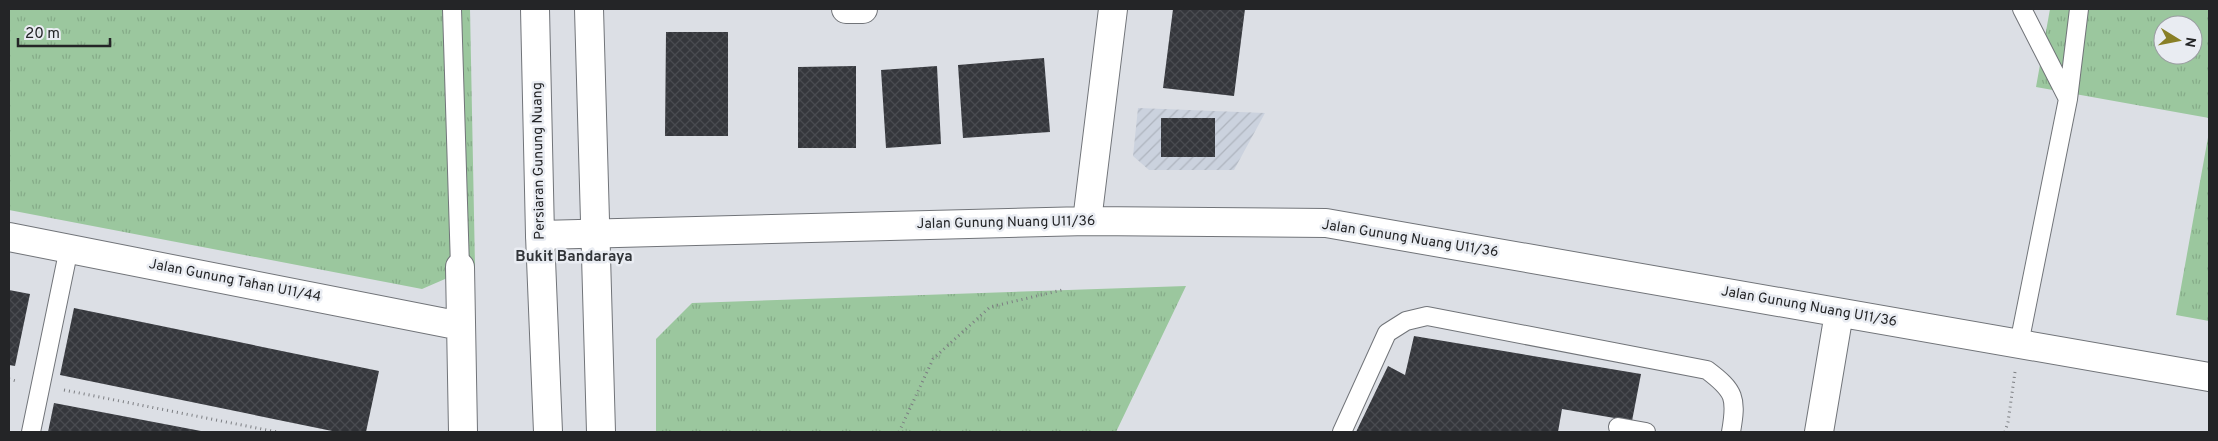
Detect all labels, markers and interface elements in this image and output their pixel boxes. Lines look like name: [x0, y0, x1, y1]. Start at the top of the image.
scale bar: [18, 15, 110, 47]
north arrow: [2153, 15, 2203, 65]
text: 20 m: [25, 25, 60, 44]
text: N: [2180, 36, 2199, 48]
street label: Persiaran Gunung Nuang: [529, 82, 549, 240]
street label: Jalan Gunung Nuang U11/36: [917, 213, 1095, 233]
street label: Jalan Gunung Nuang U11/36: [1320, 217, 1500, 261]
district label: Bukit Bandaraya: [515, 248, 633, 267]
street label: Jalan Gunung Tahan U11/44: [147, 256, 323, 306]
street label: Jalan Gunung Nuang U11/36: [1720, 283, 1898, 331]

